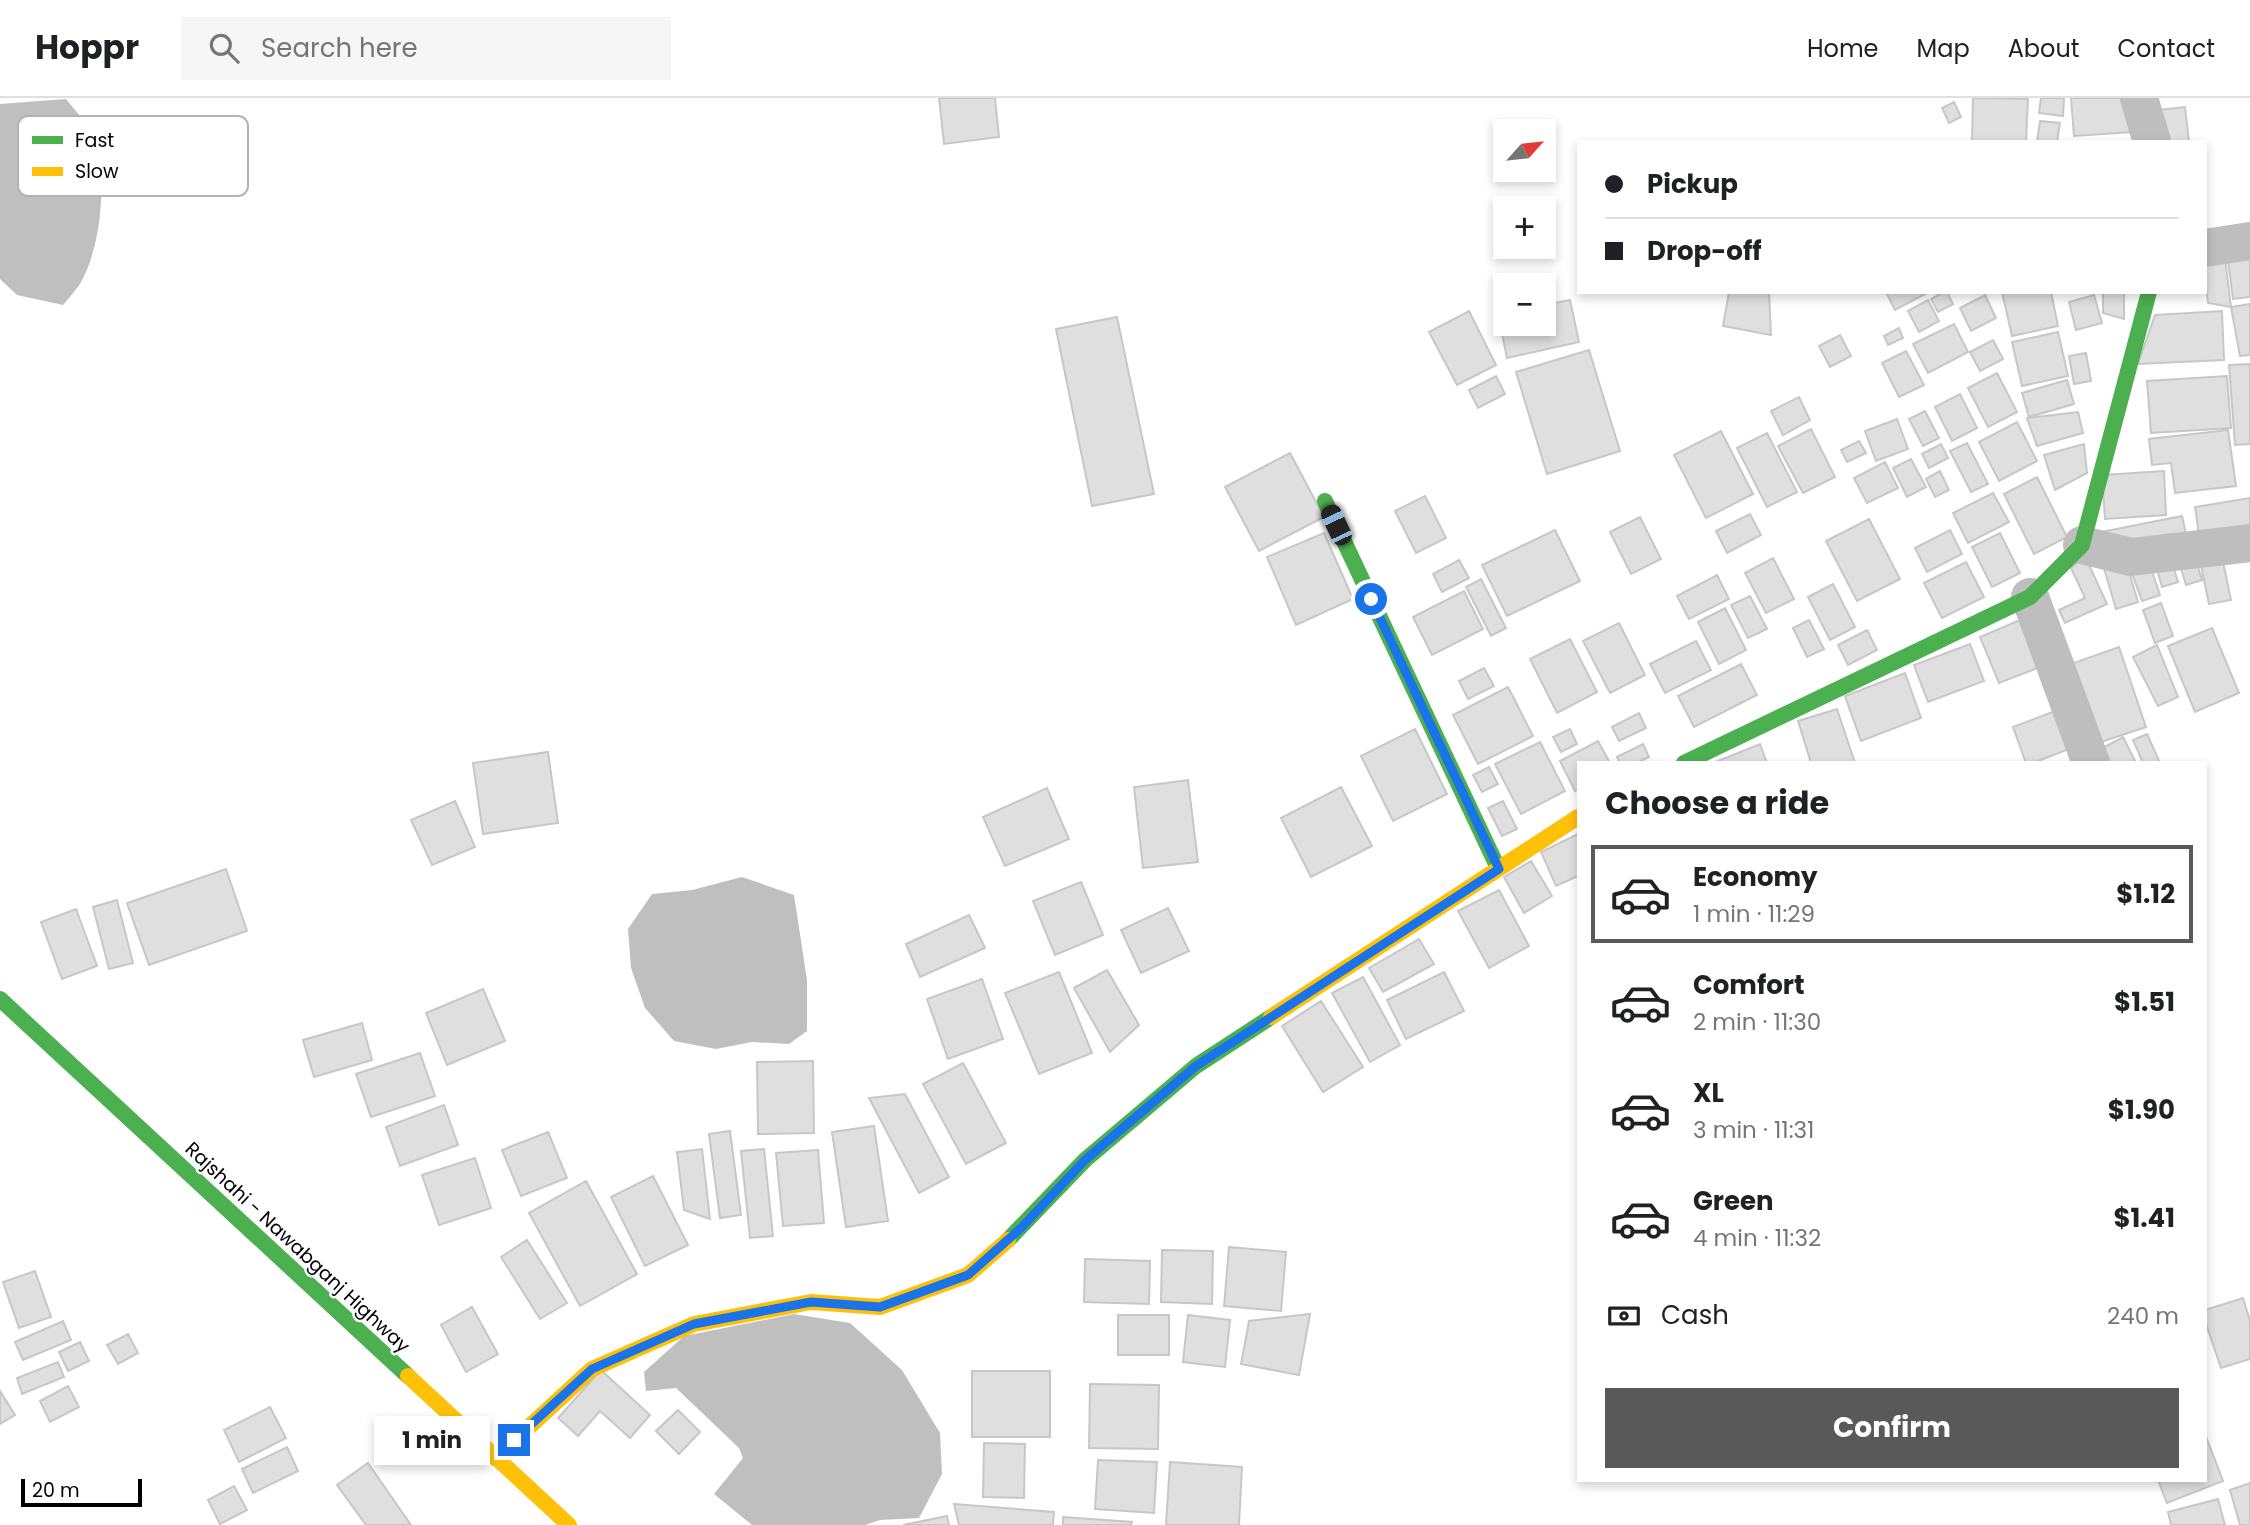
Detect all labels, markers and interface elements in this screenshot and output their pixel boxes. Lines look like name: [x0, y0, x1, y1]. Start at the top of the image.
search box: [181, 17, 671, 80]
text: Hoppr: [35, 24, 139, 71]
icon: search: [205, 29, 243, 67]
text: Search here: [261, 30, 418, 66]
text: Home: [1807, 32, 1879, 65]
text: Map: [1917, 32, 1970, 65]
text: About: [2008, 32, 2079, 65]
text: Contact: [2117, 32, 2215, 65]
legend: [18, 116, 248, 196]
north arrow: [1493, 119, 1556, 182]
map controls: [1493, 119, 1556, 336]
text: Fast: [75, 127, 114, 154]
text: Slow: [75, 158, 119, 185]
text: Pickup: [1647, 166, 1738, 202]
button: +: [1493, 196, 1556, 259]
text: Drop-off: [1647, 233, 1762, 269]
button: −: [1493, 273, 1556, 336]
car: [1318, 502, 1355, 548]
route start: [1355, 583, 1387, 615]
text: Choose a ride: [1605, 780, 1829, 825]
text: Economy: [1693, 859, 1817, 895]
icon: car: [1609, 863, 1672, 926]
text: $1.12: [2116, 876, 2175, 912]
text: 1 min · 11:29: [1693, 898, 1815, 930]
text: Comfort: [1693, 967, 1805, 1003]
icon: car: [1609, 971, 1672, 1034]
text: $1.51: [2114, 984, 2175, 1020]
text: 2 min · 11:30: [1693, 1006, 1821, 1038]
text: XL: [1693, 1075, 1724, 1111]
icon: car: [1609, 1079, 1672, 1142]
text: $1.90: [2108, 1092, 2175, 1128]
text: 3 min · 11:31: [1693, 1114, 1814, 1146]
street label: Rajshahi - Nawabganj Highway: [179, 1136, 416, 1359]
text: Green: [1693, 1183, 1774, 1219]
icon: car: [1609, 1187, 1672, 1250]
text: $1.41: [2113, 1200, 2175, 1236]
text: 4 min · 11:32: [1693, 1222, 1821, 1254]
icon: cash: [1605, 1297, 1643, 1335]
text: Cash: [1661, 1297, 1729, 1333]
text: 240 m: [2107, 1300, 2179, 1332]
button: Confirm: [1605, 1388, 2179, 1468]
callout: 1 min: [374, 1416, 490, 1464]
text: 1 min: [402, 1424, 462, 1456]
route end: [498, 1424, 530, 1456]
scale bar: [21, 1476, 142, 1508]
text: 20 m: [32, 1477, 80, 1504]

